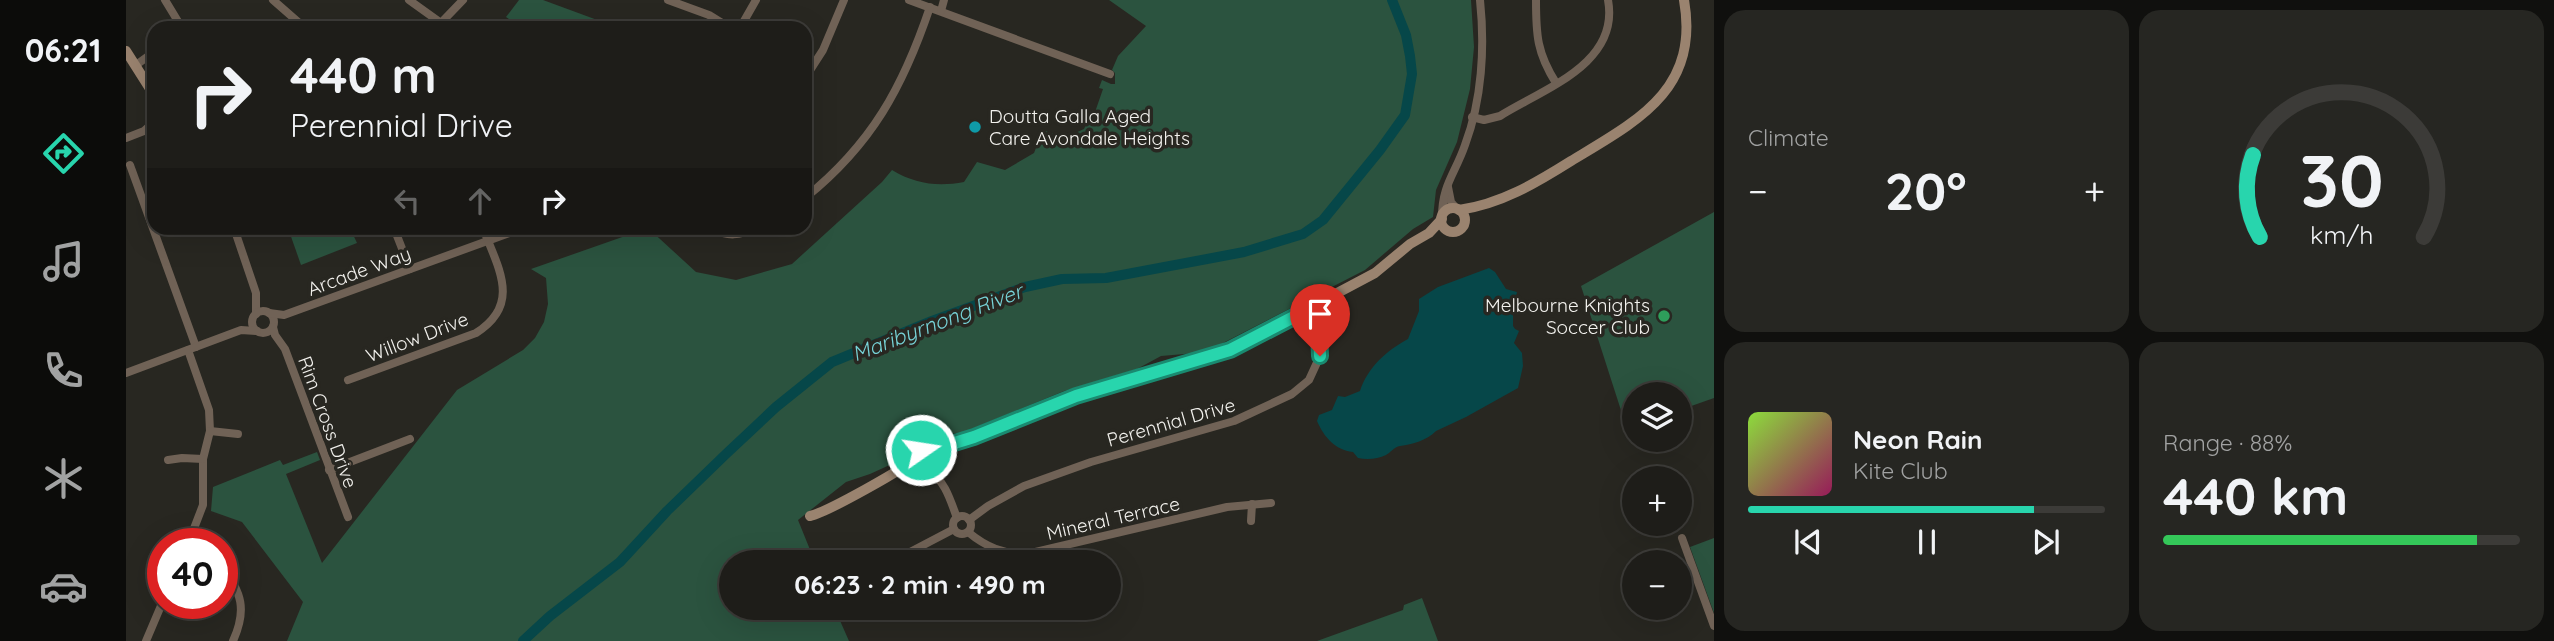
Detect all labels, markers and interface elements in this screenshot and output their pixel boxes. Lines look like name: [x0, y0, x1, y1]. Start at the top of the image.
text: 06:21: [25, 30, 101, 70]
text: 440 m: [290, 44, 437, 105]
icon: right: [175, 49, 266, 140]
place label: Doutta Galla Aged Care Avondale Heights: [989, 104, 1190, 150]
text: Perennial Drive: [290, 105, 513, 145]
marker: Doutta Galla Aged Care Avondale Heights: [967, 119, 983, 135]
text: Climate: [1748, 123, 1829, 152]
icon: directions: [39, 129, 88, 178]
text: 30: [2300, 134, 2383, 225]
text: 20°: [1885, 158, 1967, 223]
text: −: [1748, 167, 1768, 215]
text: +: [2084, 167, 2105, 215]
icon: left: [388, 182, 426, 220]
icon: ahead: [461, 182, 499, 220]
icon: right: [534, 182, 572, 220]
text: km/h: [2310, 219, 2373, 250]
icon: music: [39, 237, 88, 286]
street label: Arcade Way: [304, 241, 414, 301]
water label: Maribyrnong River: [848, 276, 1029, 367]
pin: [1290, 284, 1350, 356]
place label: Melbourne Knights Soccer Club: [1485, 293, 1650, 339]
icon: arrive: [1301, 295, 1339, 333]
street label: Willow Drive: [362, 307, 472, 367]
marker: Melbourne Knights Soccer Club: [1656, 308, 1672, 324]
icon: phone: [39, 346, 88, 395]
street label: Rim Cross Drive: [293, 353, 363, 491]
map controls: [1622, 382, 1692, 620]
button: layers: [1622, 382, 1692, 452]
street label: Perennial Drive: [1104, 392, 1238, 452]
position arrow: [884, 413, 958, 487]
text: Neon Rain: [1853, 423, 1982, 456]
text: Range · 88%: [2163, 428, 2292, 457]
icon: climate: [39, 454, 88, 503]
text: Kite Club: [1853, 456, 1948, 485]
text: 440 km: [2163, 463, 2348, 528]
button: +: [1622, 466, 1692, 536]
street label: Mineral Terrace: [1044, 491, 1182, 545]
icon: previous: [1789, 523, 1827, 561]
icon: pause: [1908, 523, 1946, 561]
icon: next: [2027, 523, 2065, 561]
speed limit sign: 40: [147, 528, 238, 619]
button: −: [1622, 550, 1692, 620]
icon: car: [39, 562, 88, 611]
text: 06:23 · 2 min · 490 m: [794, 568, 1046, 601]

